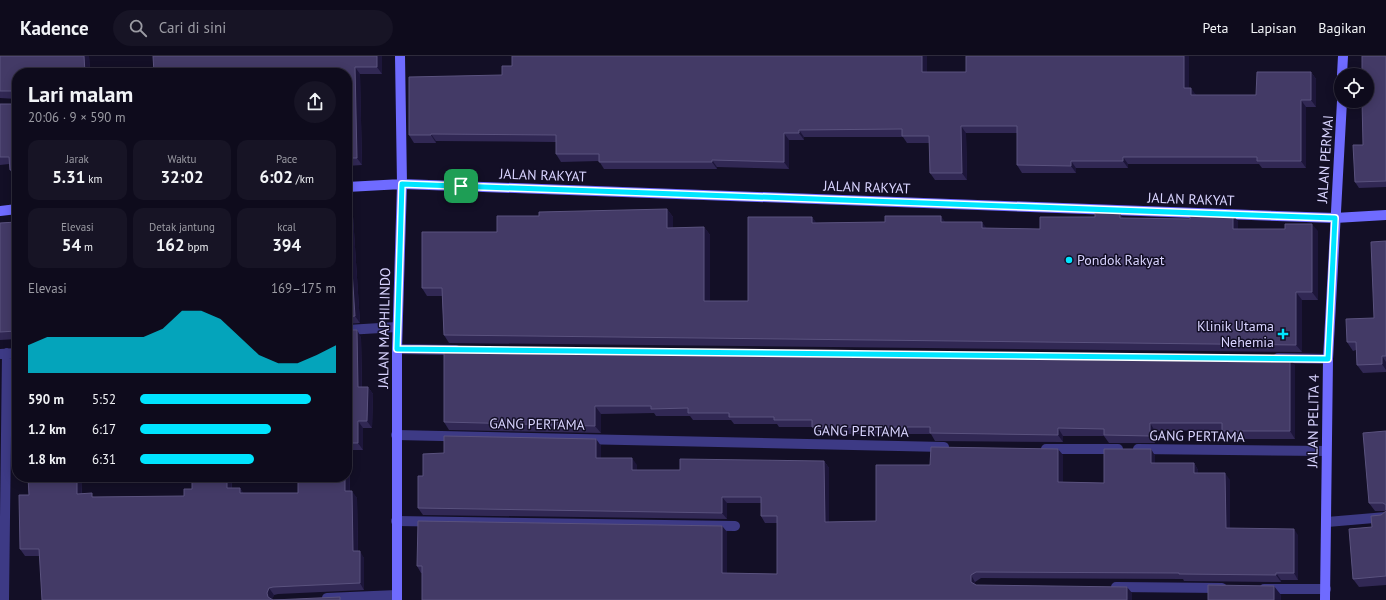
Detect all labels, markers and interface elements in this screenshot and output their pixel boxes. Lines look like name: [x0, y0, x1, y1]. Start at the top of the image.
search box: [113, 10, 393, 46]
text: Kadence: [20, 16, 89, 40]
icon: search: [127, 17, 149, 39]
text: Cari di sini: [159, 18, 226, 37]
text: Peta: [1202, 19, 1229, 37]
text: Lapisan: [1251, 19, 1296, 37]
text: Bagikan: [1318, 19, 1366, 37]
map controls: [1334, 68, 1374, 108]
button: locate: [1334, 68, 1374, 108]
text: Lari malam: [28, 80, 133, 108]
button: share: [294, 81, 336, 123]
text: 20:06 · 9 × 590 m: [28, 109, 125, 126]
street label: JALAN PERMAI: [1313, 115, 1337, 204]
text: Jarak: [66, 152, 89, 166]
text: Waktu: [167, 152, 197, 166]
text: Pace: [276, 152, 297, 166]
street label: JALAN RAKYAT: [498, 164, 587, 186]
text: 5.31: [52, 166, 85, 188]
text: 32:02: [160, 166, 204, 188]
text: 6:02: [259, 166, 293, 188]
pin: [444, 169, 478, 203]
text: km: [85, 172, 102, 186]
text: /km: [293, 172, 314, 186]
icon: arrive: [450, 175, 472, 197]
street label: JALAN RAKYAT: [822, 176, 911, 198]
street label: JALAN RAKYAT: [1146, 188, 1235, 210]
text: Elevasi: [61, 220, 94, 234]
text: Detak jantung: [149, 220, 215, 234]
text: kcal: [277, 220, 296, 234]
text: 54: [62, 234, 81, 256]
text: 162: [156, 234, 185, 256]
text: 394: [272, 234, 301, 256]
text: m: [81, 240, 93, 254]
text: bpm: [185, 240, 208, 254]
place label: Pondok Rakyat: [1077, 251, 1165, 269]
marker: Pondok Rakyat: [1064, 255, 1074, 265]
street label: JALAN MAPHILINDO: [374, 267, 394, 390]
text: Elevasi: [28, 280, 67, 297]
text: 169–175 m: [271, 280, 336, 297]
place label: Klinik Utama Nehemia: [1197, 317, 1274, 351]
marker: Klinik Utama Nehemia: [1277, 328, 1289, 340]
street label: JALAN PELITA 4: [1303, 374, 1323, 469]
text: 590 m: [28, 391, 64, 408]
text: 5:52: [92, 391, 116, 408]
street label: GANG PERTAMA: [489, 414, 586, 434]
text: 1.2 km: [28, 421, 66, 438]
text: 6:17: [92, 421, 116, 438]
street label: GANG PERTAMA: [813, 421, 910, 441]
street label: GANG PERTAMA: [1149, 426, 1246, 446]
text: 1.8 km: [28, 451, 66, 468]
text: 6:31: [92, 451, 116, 468]

